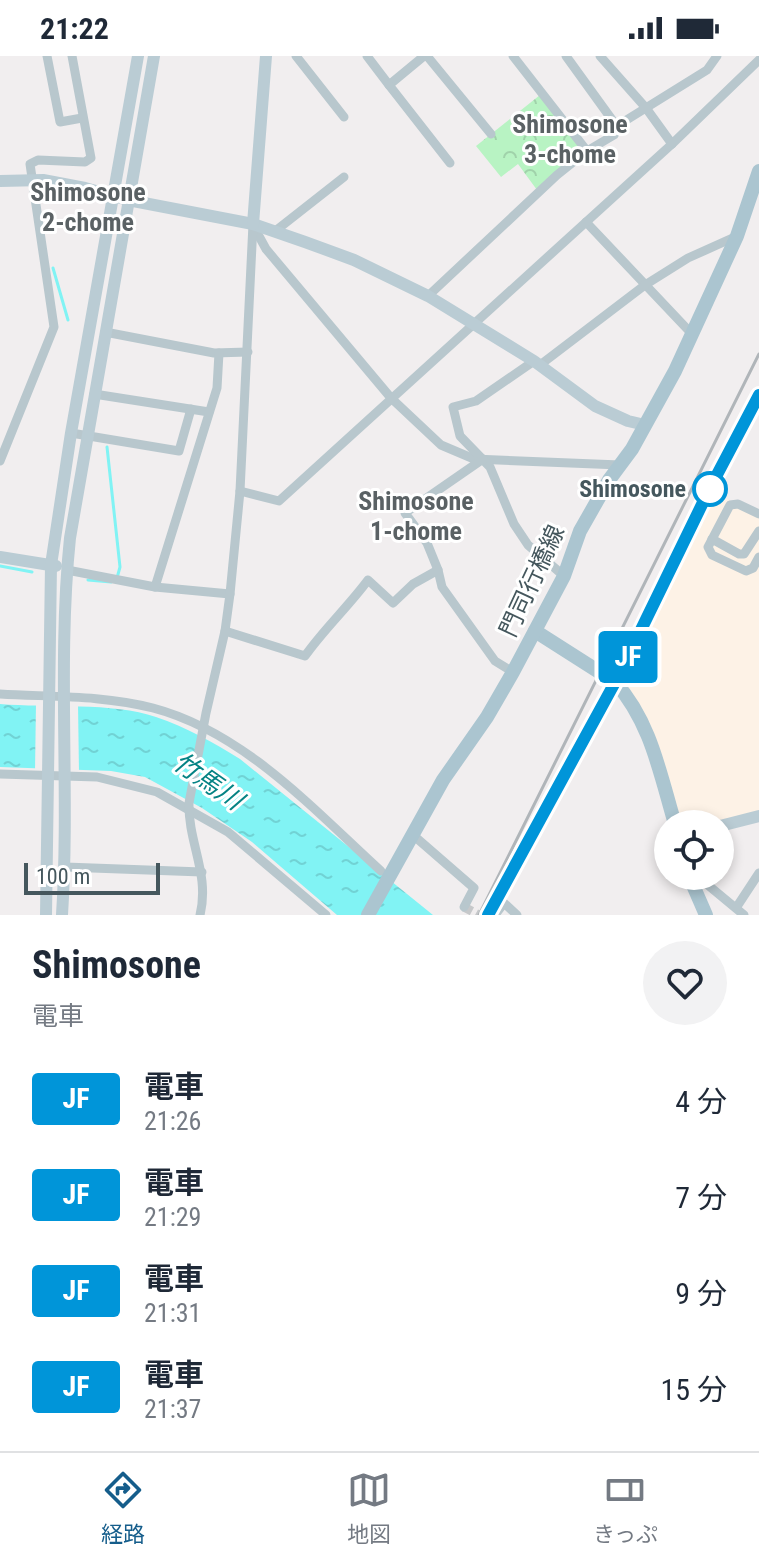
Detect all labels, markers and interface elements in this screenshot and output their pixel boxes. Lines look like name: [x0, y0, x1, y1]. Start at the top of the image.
text: 21:22: [40, 11, 109, 46]
district label: Shimosone 3-chome: [512, 109, 628, 169]
district label: Shimosone 2-chome: [30, 177, 146, 237]
marker: Shimosone: [693, 472, 727, 506]
place label: Shimosone: [579, 475, 686, 503]
district label: Shimosone 1-chome: [358, 486, 474, 546]
street label: 門司行橋線: [494, 521, 570, 641]
line badge: JF: [592, 631, 664, 683]
text: JF: [614, 640, 642, 673]
water label: 竹馬川: [167, 746, 251, 817]
map controls: [654, 810, 734, 890]
button: locate: [654, 810, 734, 890]
scale bar: [24, 859, 160, 895]
text: 100 m: [36, 864, 90, 889]
button: heart: [643, 941, 727, 1025]
text: Shimosone: [32, 943, 201, 987]
text: 電車: [32, 1001, 84, 1031]
text: 電車: [144, 1069, 204, 1104]
text: JF: [62, 1082, 90, 1115]
text: 4 分: [675, 1084, 727, 1119]
text: 21:26: [144, 1106, 201, 1136]
text: 電車: [144, 1165, 204, 1200]
text: JF: [62, 1178, 90, 1211]
text: 7 分: [675, 1180, 727, 1215]
text: 21:29: [144, 1202, 201, 1232]
text: 電車: [144, 1261, 204, 1296]
text: JF: [62, 1274, 90, 1307]
text: 9 分: [675, 1276, 727, 1311]
text: 21:31: [144, 1298, 201, 1328]
text: 電車: [144, 1357, 204, 1392]
text: JF: [62, 1370, 90, 1403]
text: 15 分: [660, 1372, 727, 1407]
text: 21:37: [144, 1394, 201, 1424]
tab: 経路: [101, 1468, 145, 1548]
tab: 地図: [347, 1468, 391, 1548]
tab: きっぷ: [593, 1468, 658, 1548]

